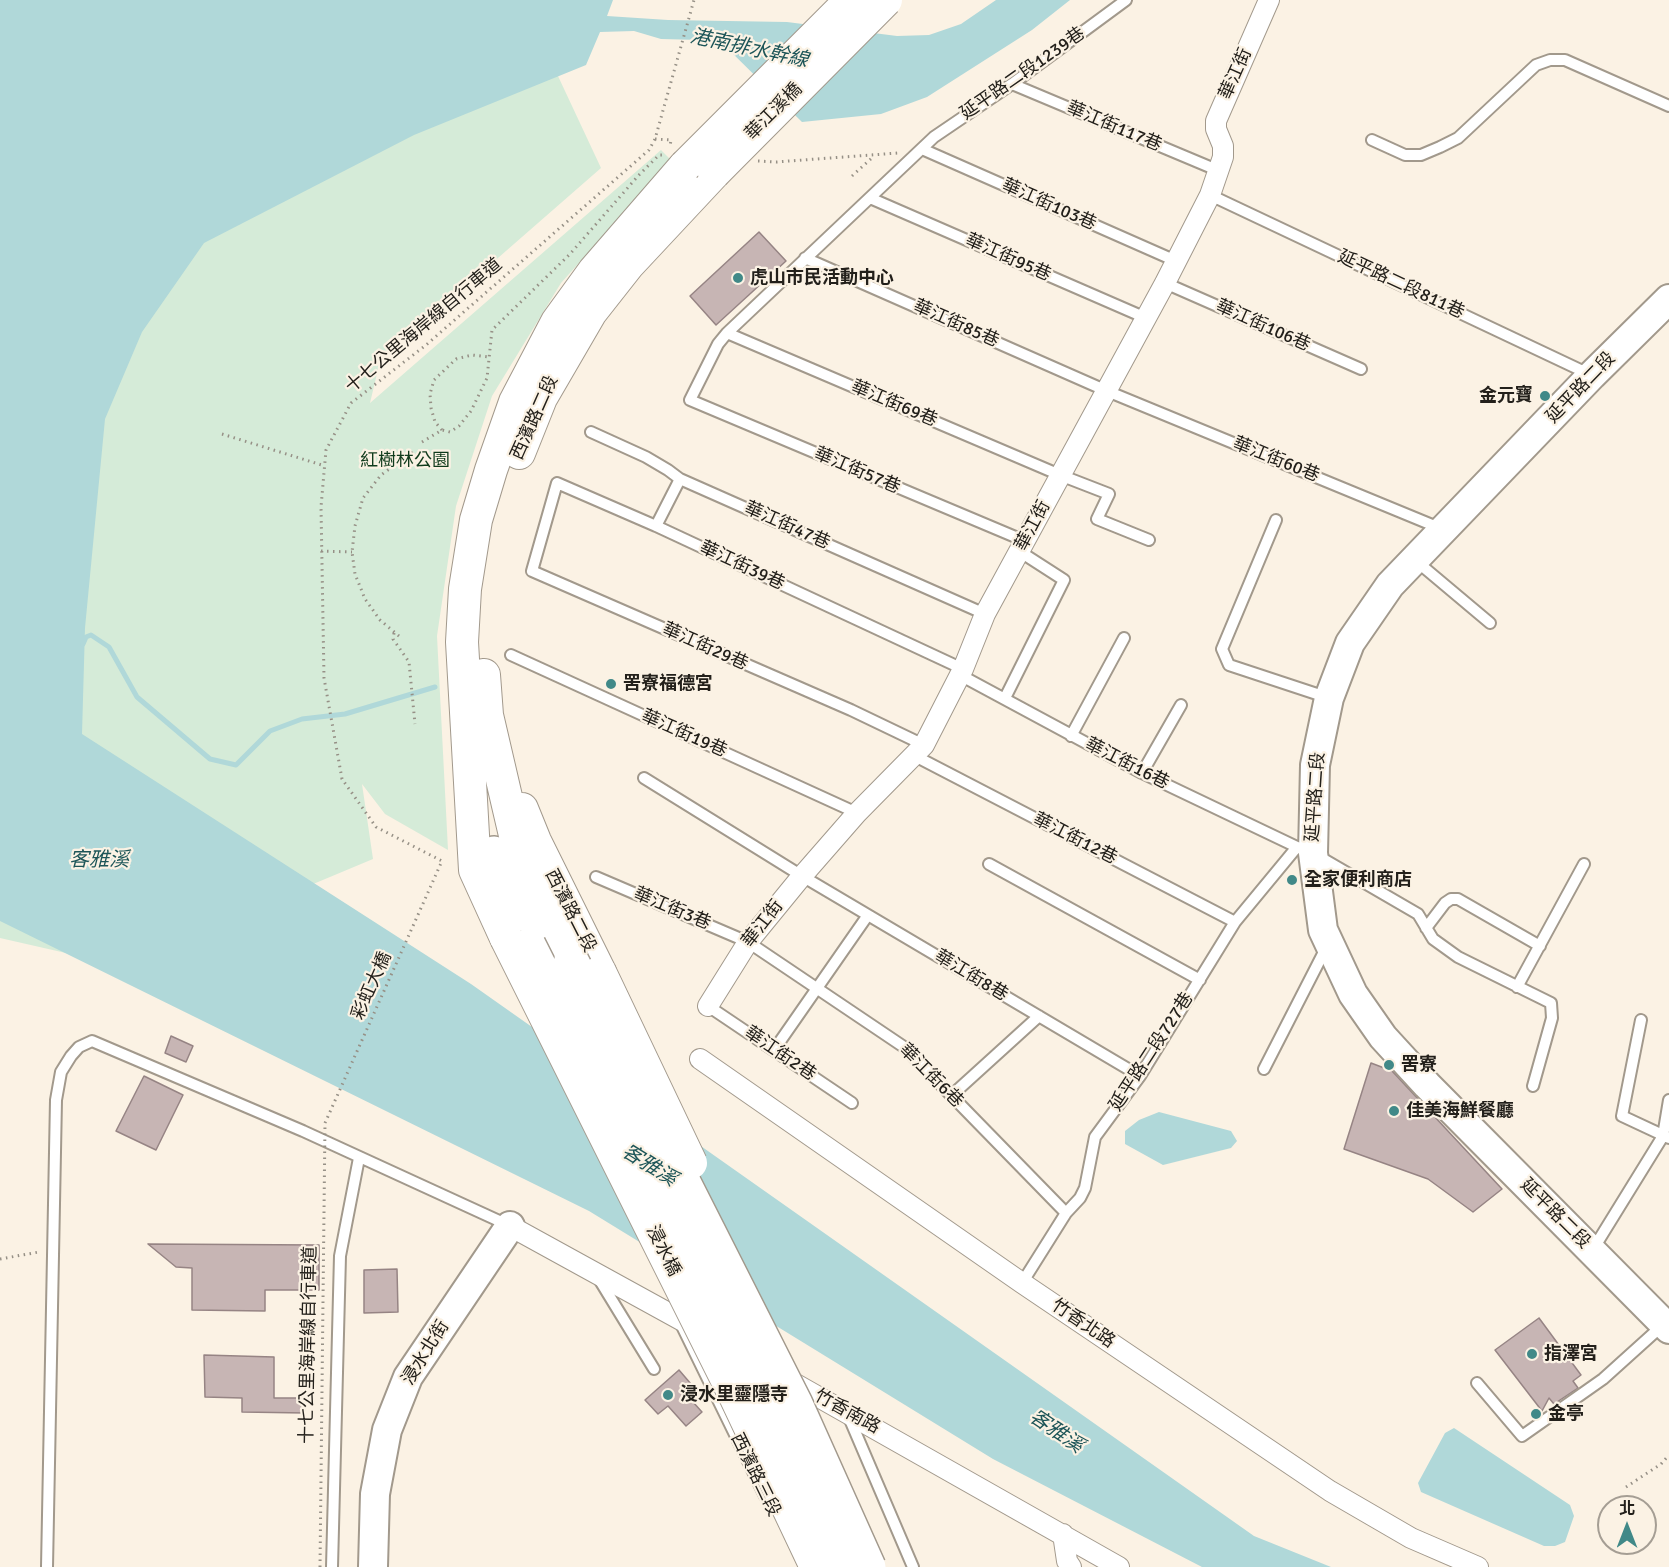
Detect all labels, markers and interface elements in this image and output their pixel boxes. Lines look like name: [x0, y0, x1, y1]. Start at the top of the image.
street label: 延平路二段1239巷: [957, 23, 1089, 125]
water label: 港南排水幹線: [688, 25, 810, 73]
street label: 華江街: [1215, 45, 1257, 103]
street label: 華江溪橋: [741, 79, 807, 145]
street label: 華江街117巷: [1063, 97, 1165, 157]
street label: 華江街103巷: [998, 175, 1100, 235]
street label: 華江街95巷: [962, 230, 1054, 286]
street label: 延平路二段811巷: [1334, 246, 1468, 324]
street label: 十七公里海岸線自行車道: [341, 254, 507, 398]
place label: 虎山市民活動中心: [750, 267, 894, 289]
marker: 虎山市民活動中心: [731, 271, 745, 285]
street label: 華江街85巷: [910, 296, 1002, 352]
street label: 華江街106巷: [1212, 296, 1314, 356]
street label: 延平路二段: [1542, 348, 1620, 428]
street label: 西濱路二段: [507, 372, 563, 464]
street label: 華江街69巷: [848, 376, 940, 432]
place label: 金元寶: [1479, 385, 1533, 407]
marker: 金元寶: [1538, 389, 1552, 403]
street label: 華江街60巷: [1230, 433, 1322, 487]
street label: 華江街57巷: [811, 443, 903, 499]
park label: 紅樹林公園: [360, 450, 450, 472]
street label: 華江街: [1011, 497, 1055, 555]
street label: 華江街47巷: [741, 498, 833, 554]
street label: 華江街39巷: [696, 537, 788, 595]
street label: 華江街29巷: [659, 619, 751, 675]
place label: 罟寮福德宮: [623, 673, 713, 695]
marker: 罟寮福德宮: [604, 677, 618, 691]
street label: 華江街19巷: [638, 706, 730, 762]
street label: 華江街16巷: [1081, 734, 1173, 794]
street label: 延平路二段: [1302, 751, 1330, 843]
street label: 華江街12巷: [1029, 809, 1121, 869]
water label: 客雅溪: [69, 849, 129, 873]
street label: 西濱路二段: [540, 866, 600, 956]
place label: 全家便利商店: [1304, 869, 1412, 891]
marker: 全家便利商店: [1285, 873, 1299, 887]
street label: 華江街3巷: [630, 883, 714, 935]
street label: 華江街: [738, 896, 788, 952]
street label: 華江街8巷: [930, 946, 1012, 1006]
street label: 彩虹大橋: [347, 949, 397, 1023]
street label: 延平路二段727巷: [1106, 989, 1198, 1115]
street label: 華江街2巷: [740, 1022, 820, 1086]
street label: 華江街6巷: [894, 1039, 968, 1113]
place label: 罟寮: [1401, 1054, 1437, 1076]
marker: 罟寮: [1382, 1058, 1396, 1072]
place label: 佳美海鮮餐廳: [1406, 1100, 1514, 1122]
marker: 佳美海鮮餐廳: [1387, 1104, 1401, 1118]
water label: 客雅溪: [617, 1140, 681, 1192]
street label: 延平路二段: [1516, 1175, 1594, 1253]
street label: 浸水橋: [641, 1222, 685, 1280]
street label: 十七公里海岸線自行車道: [296, 1246, 322, 1444]
street label: 竹香北路: [1047, 1295, 1119, 1353]
street label: 浸水北街: [398, 1317, 454, 1389]
place label: 指澤宮: [1544, 1343, 1598, 1365]
marker: 指澤宮: [1525, 1347, 1539, 1361]
place label: 浸水里靈隱寺: [680, 1384, 788, 1406]
street label: 竹香南路: [810, 1385, 884, 1439]
marker: 浸水里靈隱寺: [661, 1388, 675, 1402]
place label: 金亭: [1548, 1403, 1584, 1425]
water label: 客雅溪: [1024, 1405, 1088, 1459]
marker: 金亭: [1529, 1407, 1543, 1421]
street label: 西濱路三段: [726, 1430, 784, 1520]
north arrow: [1597, 1495, 1657, 1555]
text: 北: [1619, 1499, 1635, 1519]

